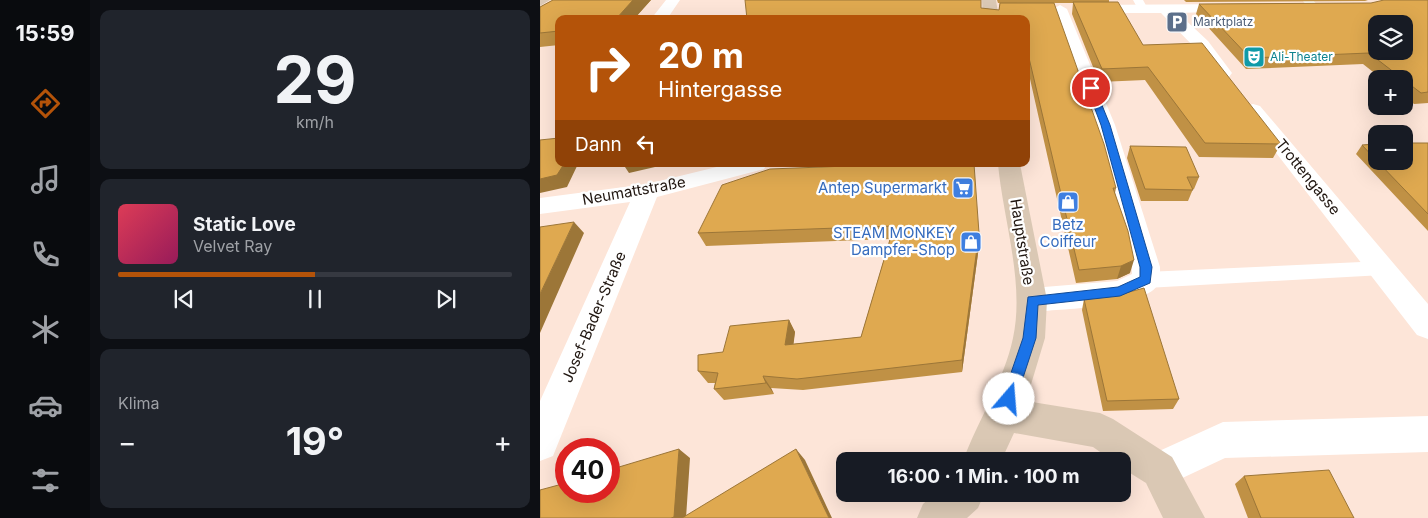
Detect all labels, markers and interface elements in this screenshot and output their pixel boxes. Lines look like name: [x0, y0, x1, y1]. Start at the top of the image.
parking icon: Marktplatz: [1165, 10, 1189, 34]
place label: Marktplatz: [1193, 14, 1253, 29]
map controls: [1368, 15, 1413, 170]
button: layers: [1368, 15, 1413, 60]
text: 15:59: [15, 20, 75, 46]
text: 20 m: [658, 34, 744, 76]
icon: right: [575, 35, 640, 100]
text: 29: [273, 40, 357, 119]
theatre icon: Ali-Theater: [1242, 45, 1266, 69]
place label: Ali-Theater: [1270, 49, 1333, 64]
pin: [1070, 67, 1112, 109]
button: +: [1368, 70, 1413, 115]
icon: arrive: [1077, 74, 1105, 102]
text: Hintergasse: [658, 76, 782, 102]
icon: directions: [28, 86, 63, 121]
text: km/h: [296, 112, 334, 132]
button: −: [1368, 125, 1413, 170]
icon: left: [632, 130, 660, 158]
text: Dann: [575, 133, 622, 156]
street label: Trottengasse: [1272, 135, 1345, 219]
icon: music: [28, 162, 63, 197]
street label: Neumattstraße: [581, 172, 687, 209]
supermarket icon: Antep Supermarkt: [951, 176, 975, 200]
place label: Antep Supermarkt: [818, 178, 947, 197]
shop icon: Betz Coiffeur: [1056, 190, 1080, 214]
street label: Hauptstraße: [1006, 197, 1039, 287]
text: Static Love: [193, 213, 296, 236]
place label: Betz Coiffeur: [1040, 215, 1097, 251]
place label: STEAM MONKEY Dampfer-Shop: [833, 223, 955, 259]
shop icon: STEAM MONKEY Dampfer-Shop: [959, 230, 983, 254]
text: Velvet Ray: [193, 236, 272, 256]
icon: phone: [28, 237, 63, 272]
street label: Josef-Bader-Straße: [557, 248, 630, 385]
icon: previous: [170, 285, 198, 313]
icon: pause: [301, 285, 329, 313]
icon: next: [432, 285, 460, 313]
icon: climate: [28, 312, 63, 347]
position arrow: [982, 372, 1034, 424]
icon: car: [28, 388, 63, 423]
text: Klima: [118, 393, 160, 413]
text: 19°: [286, 418, 344, 464]
text: −: [118, 425, 137, 459]
text: +: [493, 425, 512, 459]
speed limit sign: 40: [555, 438, 620, 503]
icon: filters: [28, 463, 63, 498]
text: 16:00 · 1 Min. · 100 m: [888, 465, 1079, 488]

